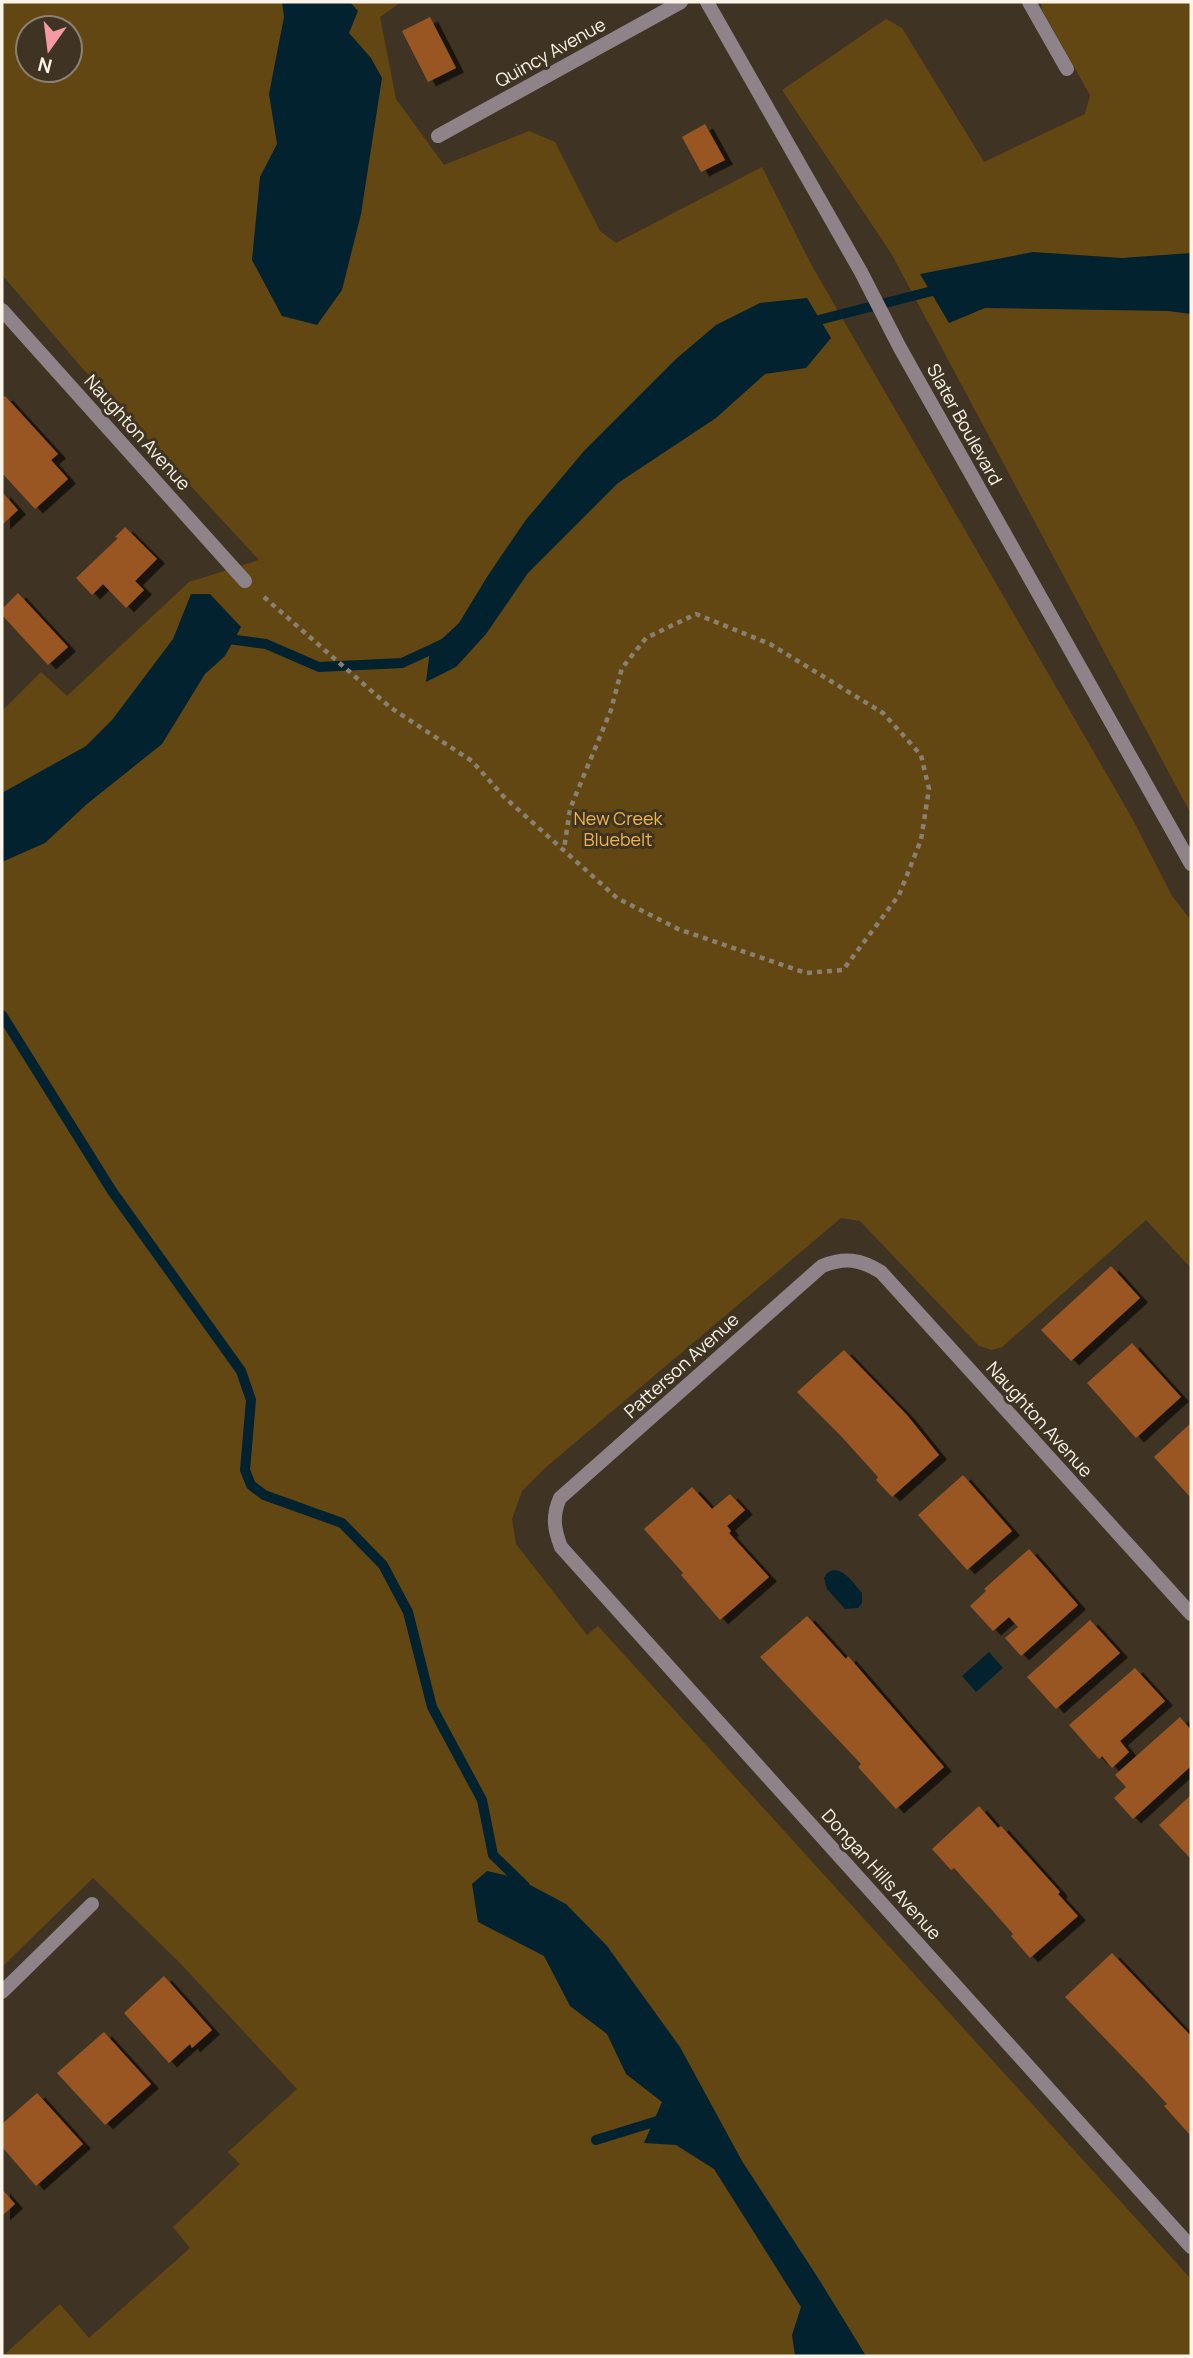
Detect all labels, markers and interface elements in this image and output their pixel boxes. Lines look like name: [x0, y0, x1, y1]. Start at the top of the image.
street label: Quincy Avenue: [490, 12, 610, 92]
north arrow: [14, 14, 84, 84]
text: N: [35, 51, 55, 80]
street label: Slater Boulevard: [922, 359, 1008, 489]
street label: Naughton Avenue: [80, 369, 196, 495]
park label: New Creek Bluebelt: [573, 806, 664, 851]
street label: Patterson Avenue: [619, 1307, 743, 1423]
street label: Naughton Avenue: [982, 1356, 1098, 1482]
street label: Dongan Hills Avenue: [817, 1804, 947, 1944]

